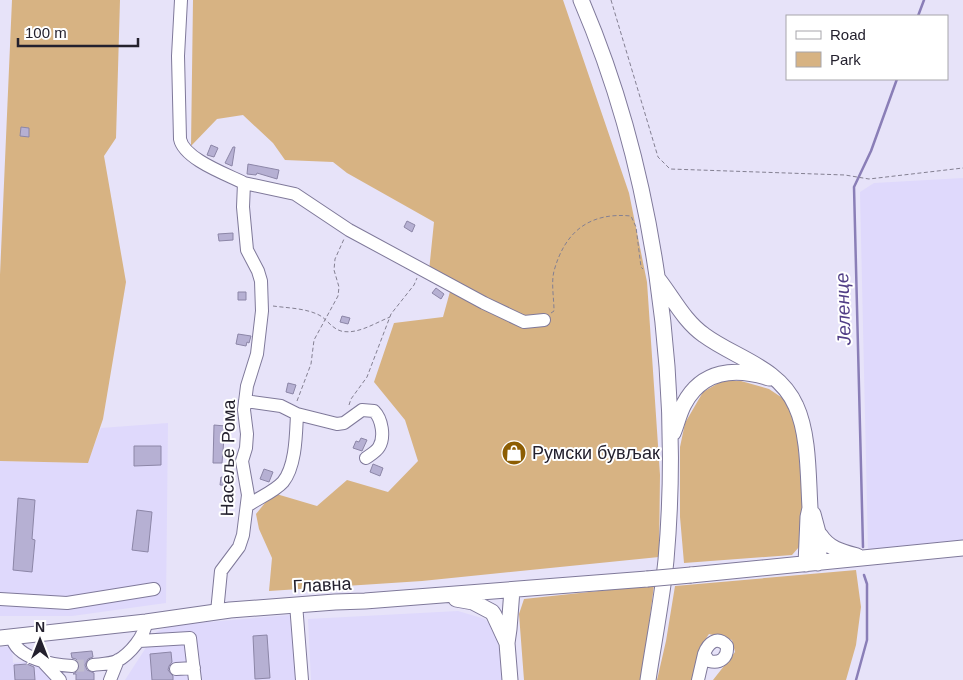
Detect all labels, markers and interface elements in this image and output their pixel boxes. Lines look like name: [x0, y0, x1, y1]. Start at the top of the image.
scale bar: [18, 15, 138, 47]
legend: [786, 15, 948, 80]
text: 100 m: [25, 24, 67, 41]
text: Road: [830, 26, 866, 43]
text: Park: [830, 51, 861, 68]
water label: Јеленце: [831, 272, 855, 347]
street label: Насеље Рома: [217, 398, 239, 517]
shop icon: Румски бувљак: [501, 440, 527, 466]
place label: Румски бувљак: [532, 443, 660, 463]
street label: Главна: [292, 573, 353, 597]
north arrow: [15, 615, 65, 665]
text: N: [35, 619, 45, 635]

